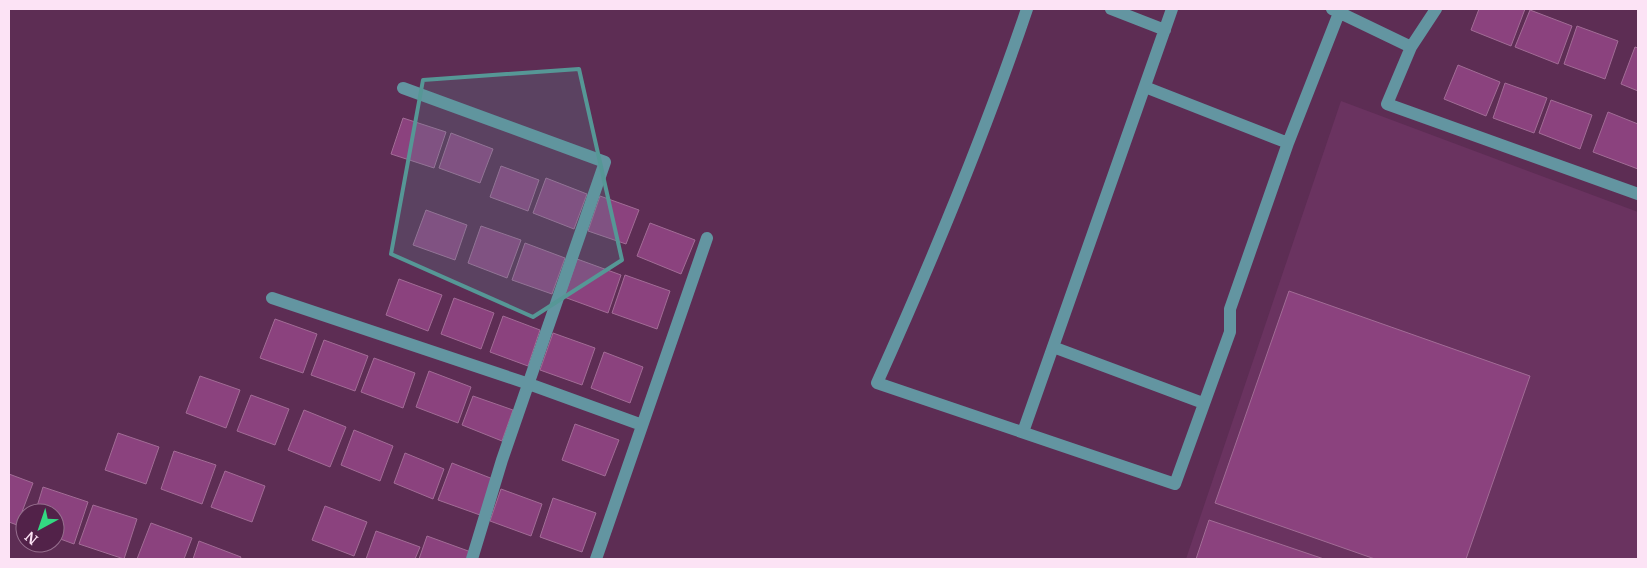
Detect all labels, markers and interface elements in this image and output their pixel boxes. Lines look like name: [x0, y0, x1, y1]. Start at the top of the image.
north arrow: [15, 503, 65, 553]
text: N: [22, 528, 42, 548]

